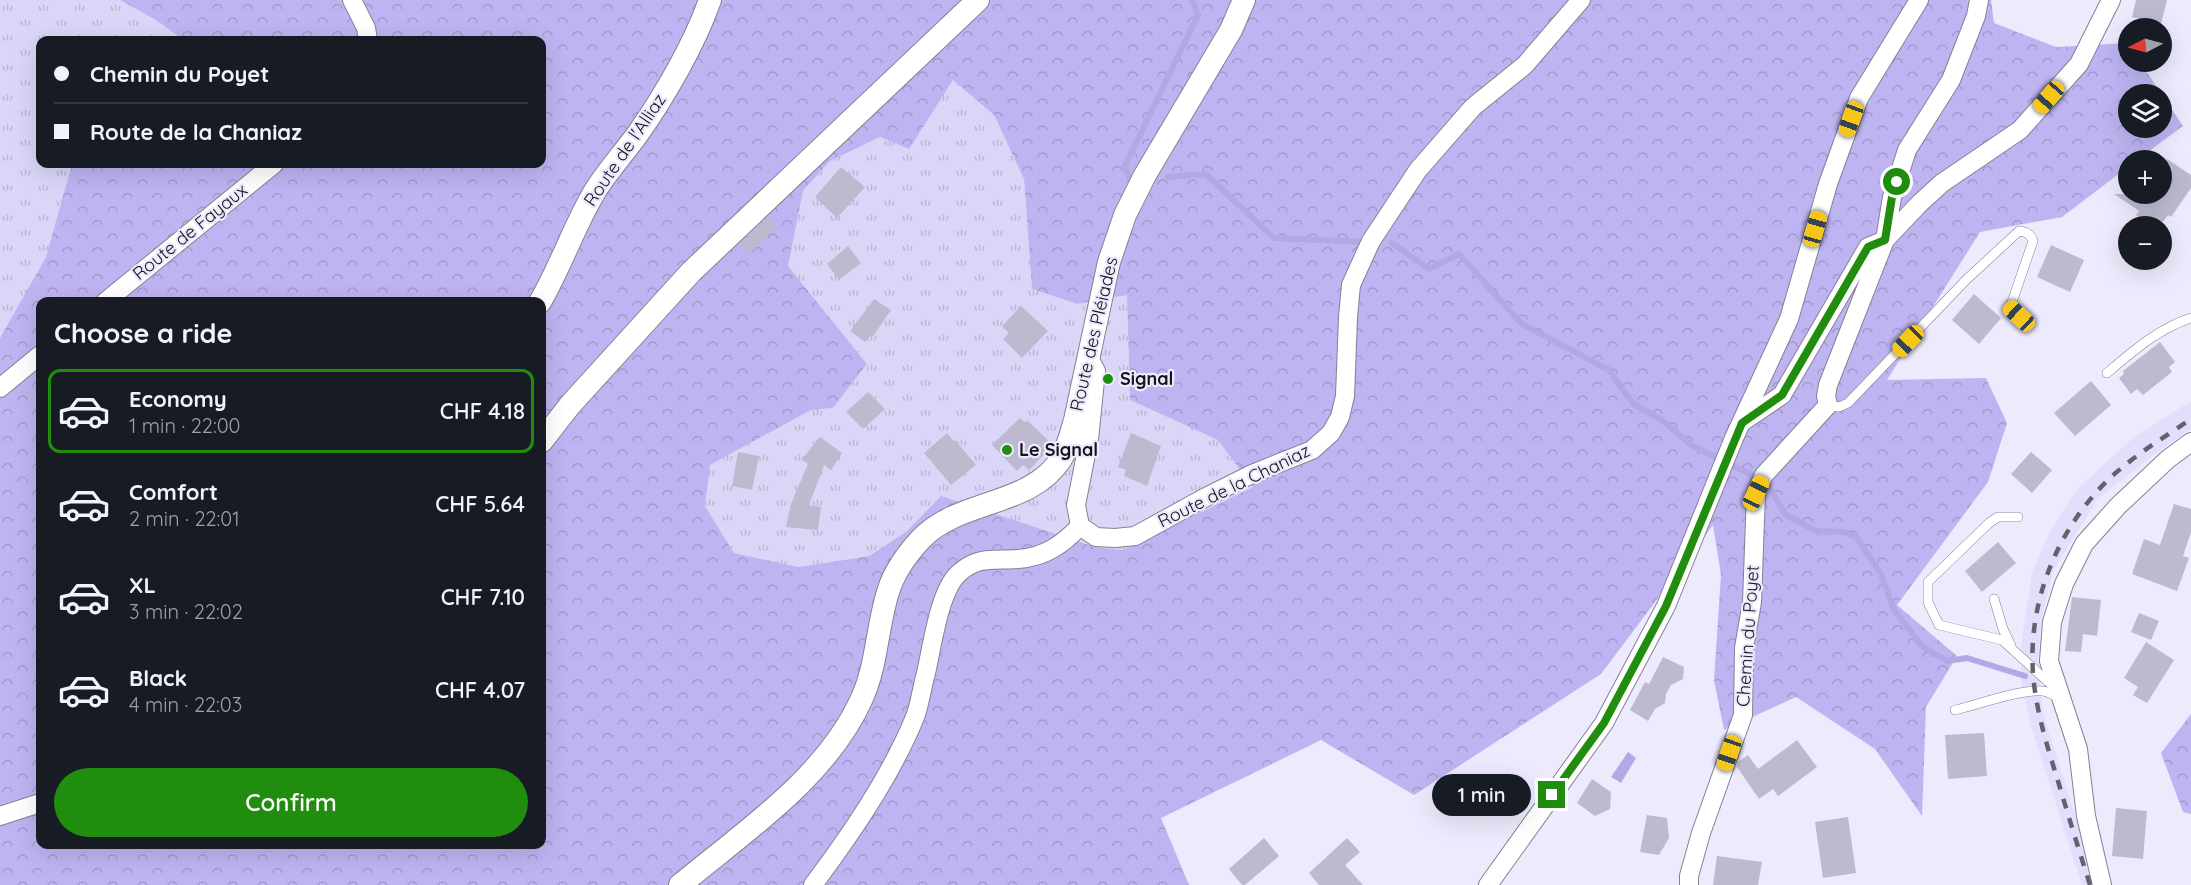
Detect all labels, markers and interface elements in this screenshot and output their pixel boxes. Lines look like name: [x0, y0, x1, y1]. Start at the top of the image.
north arrow: [2118, 18, 2172, 72]
map controls: [2118, 18, 2172, 270]
text: Chemin du Poyet: [90, 60, 269, 88]
car: [2030, 78, 2068, 116]
button: layers: [2118, 84, 2172, 138]
street label: Route de l'Alliaz: [578, 89, 671, 210]
car: [1836, 99, 1866, 139]
text: Route de la Chaniaz: [90, 118, 302, 146]
button: +: [2118, 150, 2172, 204]
route start: [1883, 168, 1910, 195]
street label: Route de Fayaux: [128, 178, 252, 285]
car: [1801, 209, 1829, 249]
button: −: [2118, 216, 2172, 270]
street label: Route des Pléiades: [1065, 254, 1122, 413]
car: [2000, 297, 2038, 335]
text: Choose a ride: [54, 316, 232, 350]
car: [1889, 322, 1927, 360]
place label: Signal: [1120, 367, 1173, 390]
marker: Signal: [1101, 372, 1115, 386]
icon: car: [57, 384, 111, 438]
text: Economy: [129, 385, 227, 413]
text: CHF 4.18: [440, 397, 525, 425]
text: 1 min · 22:00: [129, 413, 240, 438]
place label: Le Signal: [1019, 438, 1098, 461]
street label: Route de la Chaniaz: [1154, 439, 1314, 532]
marker: Le Signal: [1000, 443, 1014, 457]
car: [1740, 473, 1772, 513]
icon: car: [57, 477, 111, 531]
text: Comfort: [129, 478, 218, 506]
text: CHF 5.64: [435, 490, 525, 518]
text: 2 min · 22:01: [129, 506, 240, 531]
street label: Chemin du Poyet: [1731, 564, 1764, 708]
icon: car: [57, 570, 111, 624]
text: XL: [129, 571, 156, 599]
text: CHF 7.10: [441, 583, 525, 611]
text: 3 min · 22:02: [129, 599, 243, 624]
icon: car: [57, 663, 111, 717]
text: Black: [129, 664, 187, 692]
text: CHF 4.07: [435, 676, 525, 704]
text: 4 min · 22:03: [129, 692, 242, 717]
car: [1715, 733, 1743, 773]
button: Confirm: [54, 768, 528, 837]
callout: 1 min: [1432, 774, 1531, 816]
route end: [1538, 781, 1565, 808]
text: 1 min: [1458, 782, 1505, 807]

